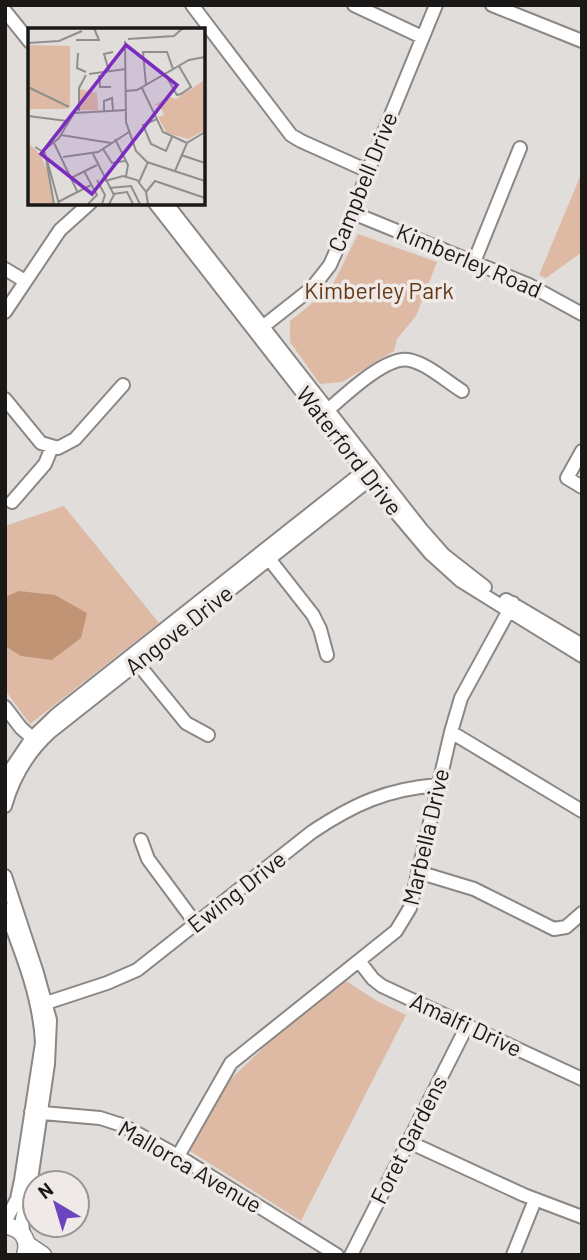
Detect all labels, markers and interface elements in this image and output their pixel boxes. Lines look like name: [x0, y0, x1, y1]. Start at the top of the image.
inset map: [28, 28, 205, 205]
street label: Campbell Drive: [321, 108, 403, 256]
street label: Kimberley Road: [392, 217, 546, 303]
park label: Kimberley Park: [304, 276, 454, 304]
street label: Waterford Drive: [291, 380, 409, 520]
street label: Angove Drive: [119, 578, 238, 680]
street label: Marbella Drive: [396, 766, 454, 908]
street label: Ewing Drive: [182, 844, 291, 938]
street label: Amalfi Drive: [406, 986, 527, 1062]
street label: Foret Gardens: [364, 1071, 452, 1208]
street label: Mallorca Avenue: [114, 1114, 267, 1219]
north arrow: [21, 1169, 91, 1239]
text: N: [33, 1177, 57, 1203]

